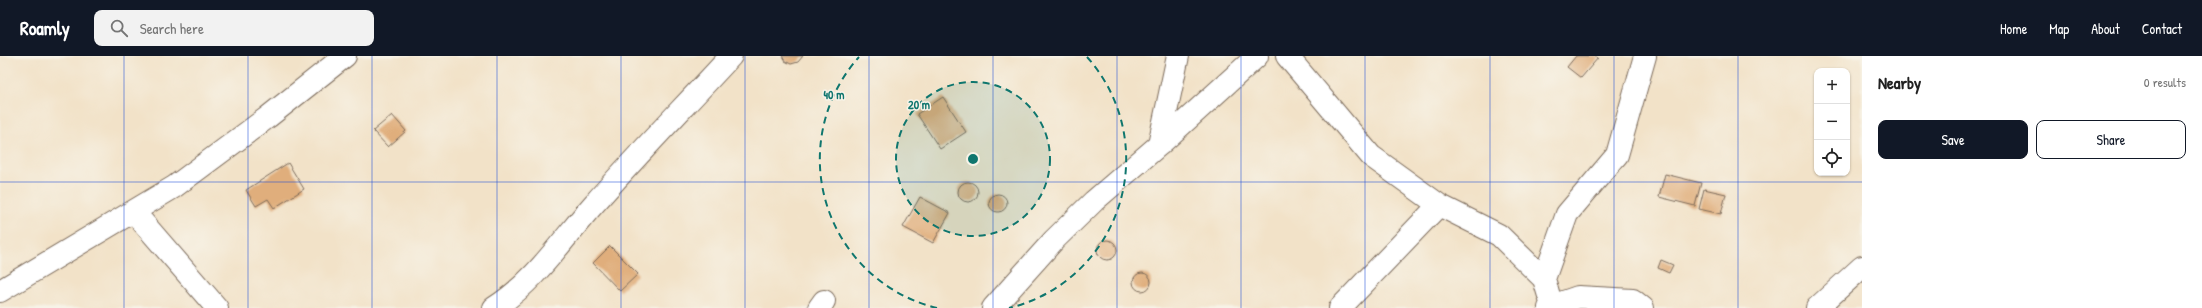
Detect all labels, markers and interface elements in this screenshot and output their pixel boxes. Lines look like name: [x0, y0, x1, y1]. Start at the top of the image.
search box: [94, 10, 374, 46]
text: Roamly: [20, 15, 70, 41]
icon: search: [108, 17, 130, 39]
text: Search here: [140, 18, 204, 39]
text: Home: [2000, 19, 2027, 38]
text: Map: [2049, 19, 2069, 38]
text: About: [2091, 19, 2120, 38]
text: Contact: [2142, 19, 2182, 38]
map controls: [1814, 68, 1850, 176]
button: +: [1814, 68, 1850, 104]
text: Nearby: [1878, 71, 1921, 94]
text: 0 results: [2144, 73, 2186, 91]
text: 40 m: [824, 86, 844, 103]
text: 20 m: [908, 96, 930, 113]
button: −: [1814, 104, 1850, 140]
button: Save: [1878, 120, 2028, 159]
button: Share: [2036, 120, 2186, 159]
button: locate: [1814, 140, 1850, 176]
centre of rings: [966, 152, 980, 166]

